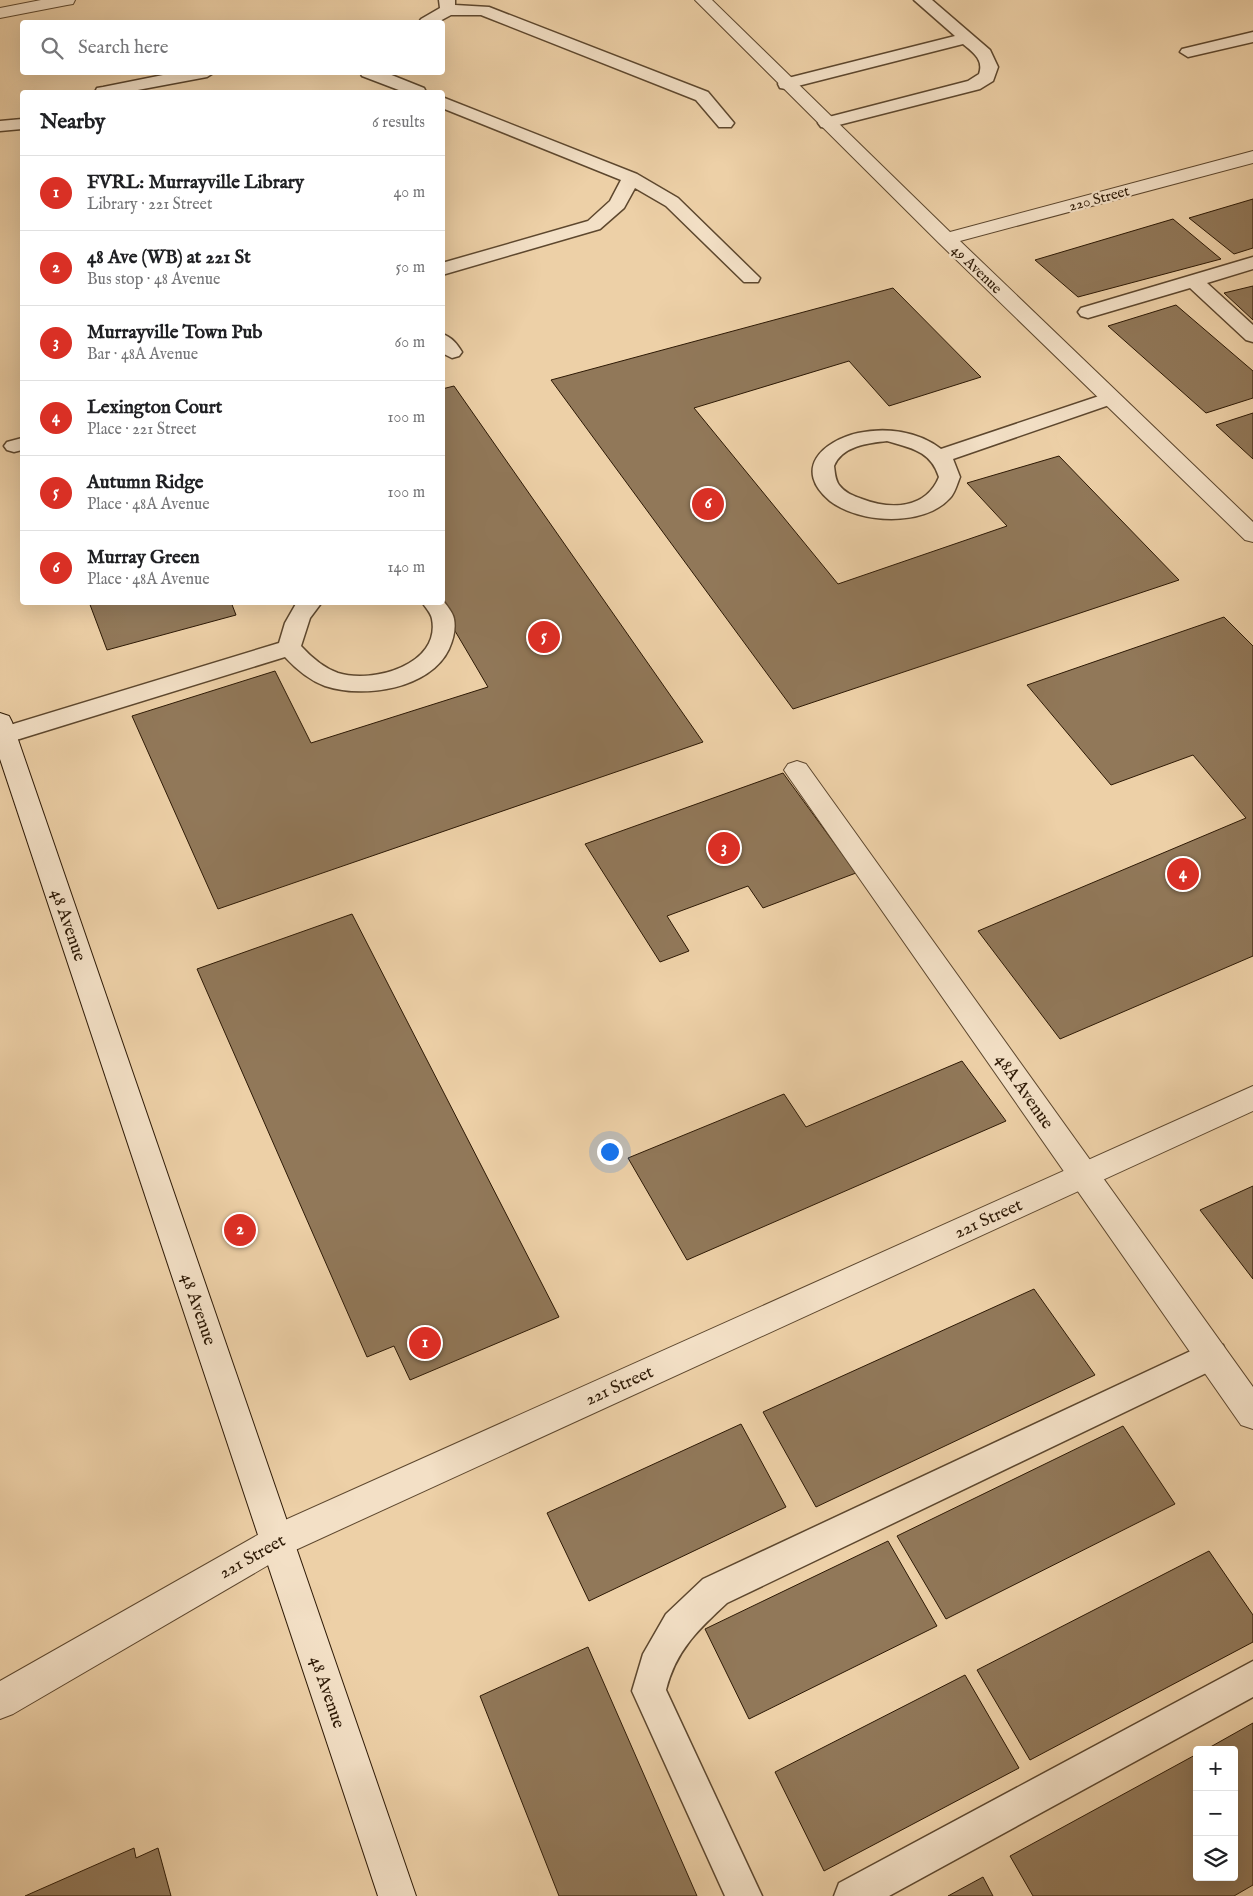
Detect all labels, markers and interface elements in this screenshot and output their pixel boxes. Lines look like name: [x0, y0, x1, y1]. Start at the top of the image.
search box: [20, 20, 445, 75]
icon: search: [38, 34, 66, 62]
text: Search here: [78, 36, 169, 60]
text: Nearby: [40, 109, 105, 136]
text: 6 results: [372, 113, 425, 133]
text: FVRL: Murrayville Library: [87, 171, 304, 195]
street label: 220 Street: [1067, 181, 1132, 216]
text: 1: [53, 183, 59, 203]
text: 40 m: [393, 183, 425, 203]
text: Library · 221 Street: [87, 195, 212, 215]
street label: 49 Avenue: [947, 241, 1006, 298]
text: 48 Ave (WB) at 221 St: [87, 246, 251, 270]
text: 2: [52, 258, 60, 278]
text: 50 m: [396, 258, 425, 278]
text: Bus stop · 48 Avenue: [87, 270, 220, 290]
text: Murrayville Town Pub: [87, 321, 262, 345]
text: 3: [53, 333, 59, 353]
text: 60 m: [395, 333, 425, 353]
text: Bar · 48A Avenue: [87, 345, 198, 365]
text: Lexington Court: [87, 396, 222, 420]
text: 4: [52, 408, 60, 428]
text: 100 m: [388, 408, 425, 428]
text: Place · 221 Street: [87, 420, 197, 440]
text: Autumn Ridge: [87, 471, 204, 495]
text: 5: [53, 483, 59, 503]
text: 100 m: [388, 483, 425, 503]
pin: 6: [692, 485, 724, 523]
text: Place · 48A Avenue: [87, 495, 210, 515]
text: Murray Green: [87, 546, 200, 570]
text: 6: [53, 558, 59, 578]
text: 140 m: [387, 558, 425, 578]
text: Place · 48A Avenue: [87, 570, 210, 590]
pin: 5: [528, 618, 560, 656]
pin: 3: [708, 829, 740, 867]
pin: 4: [1167, 855, 1199, 893]
street label: 48 Avenue: [45, 886, 91, 965]
street label: 48A Avenue: [989, 1050, 1058, 1134]
your location: [597, 1139, 623, 1165]
street label: 221 Street: [951, 1194, 1026, 1245]
pin: 2: [224, 1211, 256, 1249]
street label: 48 Avenue: [175, 1270, 221, 1349]
pin: 1: [409, 1324, 441, 1362]
street label: 221 Street: [582, 1361, 657, 1412]
street label: 221 Street: [216, 1530, 290, 1585]
street label: 48 Avenue: [304, 1653, 350, 1732]
map controls: [1193, 1746, 1238, 1881]
button: +: [1193, 1746, 1238, 1791]
button: −: [1193, 1791, 1238, 1836]
button: layers: [1193, 1836, 1238, 1881]

